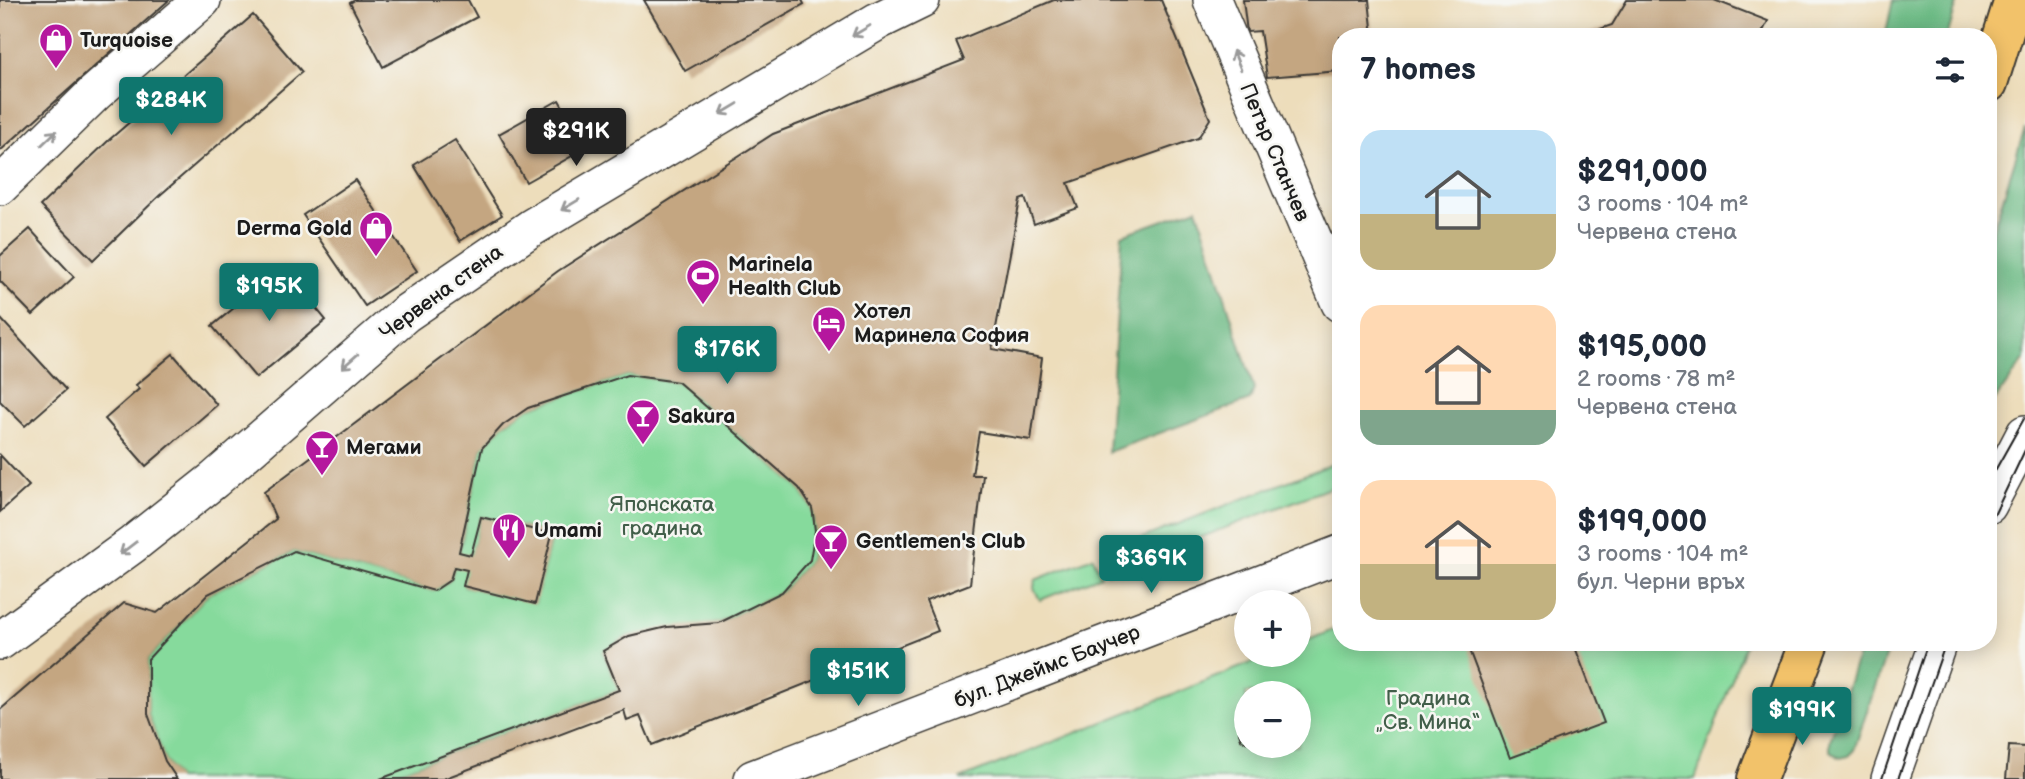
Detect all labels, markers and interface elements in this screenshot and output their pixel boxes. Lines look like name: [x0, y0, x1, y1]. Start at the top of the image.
shop icon: Turquoise: [37, 21, 75, 70]
one-way arrow: [851, 24, 871, 38]
place label: Turquoise: [80, 28, 173, 53]
one-way arrow: [1229, 50, 1242, 72]
icon: filters: [1931, 51, 1969, 89]
text: 7 homes: [1360, 52, 1476, 88]
pin: $284K: [122, 78, 220, 137]
street label: Петър Станчев: [1234, 79, 1315, 225]
text: $284K: [135, 86, 207, 114]
one-way arrow: [720, 103, 740, 117]
pin: $291K: [527, 108, 625, 168]
text: $291K: [542, 117, 610, 145]
one-way arrow: [40, 130, 57, 147]
text: $291,000: [1577, 154, 1708, 190]
icon: home: [1416, 158, 1500, 242]
text: 3 rooms · 104 m²: [1577, 190, 1748, 218]
one-way arrow: [561, 198, 581, 212]
shop icon: Derma Gold: [357, 209, 395, 258]
place label: Derma Gold: [236, 216, 352, 241]
text: Червена стена: [1577, 218, 1737, 246]
street label: Червена стена: [375, 239, 508, 345]
place label: Marinela Health Club: [728, 252, 841, 301]
sports icon: Marinela Health Club: [684, 257, 722, 306]
pin: $195K: [220, 264, 318, 323]
text: $195K: [235, 272, 303, 300]
place label: Хотел Маринела София: [853, 299, 1029, 348]
hotel icon: Хотел Маринела София: [810, 304, 848, 353]
pin: $176K: [678, 326, 776, 386]
text: $195,000: [1577, 329, 1707, 365]
icon: home: [1416, 333, 1500, 417]
text: $176K: [694, 335, 760, 363]
one-way arrow: [342, 353, 360, 369]
text: 2 rooms · 78 m²: [1577, 365, 1735, 393]
text: Червена стена: [1577, 393, 1737, 421]
bar icon: Sakura: [624, 397, 662, 446]
place label: Sakura: [668, 404, 735, 429]
bar icon: Мегами: [303, 428, 341, 477]
place label: Мегами: [346, 435, 422, 460]
park label: Японската градина: [609, 492, 715, 541]
text: $199,000: [1577, 504, 1707, 540]
icon: home: [1416, 508, 1500, 592]
restaurant icon: Umami: [490, 511, 528, 560]
place label: Umami: [534, 518, 602, 543]
bar icon: Gentlemen's Club: [812, 522, 850, 571]
place label: Gentlemen's Club: [856, 529, 1026, 554]
pin: $369K: [1102, 536, 1200, 595]
text: 3 rooms · 104 m²: [1577, 540, 1748, 568]
one-way arrow: [119, 541, 138, 555]
text: $369K: [1115, 544, 1187, 572]
text: бул. Черни връх: [1577, 568, 1745, 596]
map controls: [1234, 590, 1311, 758]
button: +: [1234, 590, 1311, 667]
street label: бул. Джеймс Баучер: [951, 619, 1144, 713]
pin: $151K: [809, 648, 907, 708]
text: $151K: [826, 657, 890, 685]
button: −: [1234, 681, 1311, 758]
park label: Градина „Св. Мина“: [1376, 686, 1480, 735]
pin: $199K: [1753, 688, 1851, 747]
text: $199K: [1768, 696, 1836, 724]

